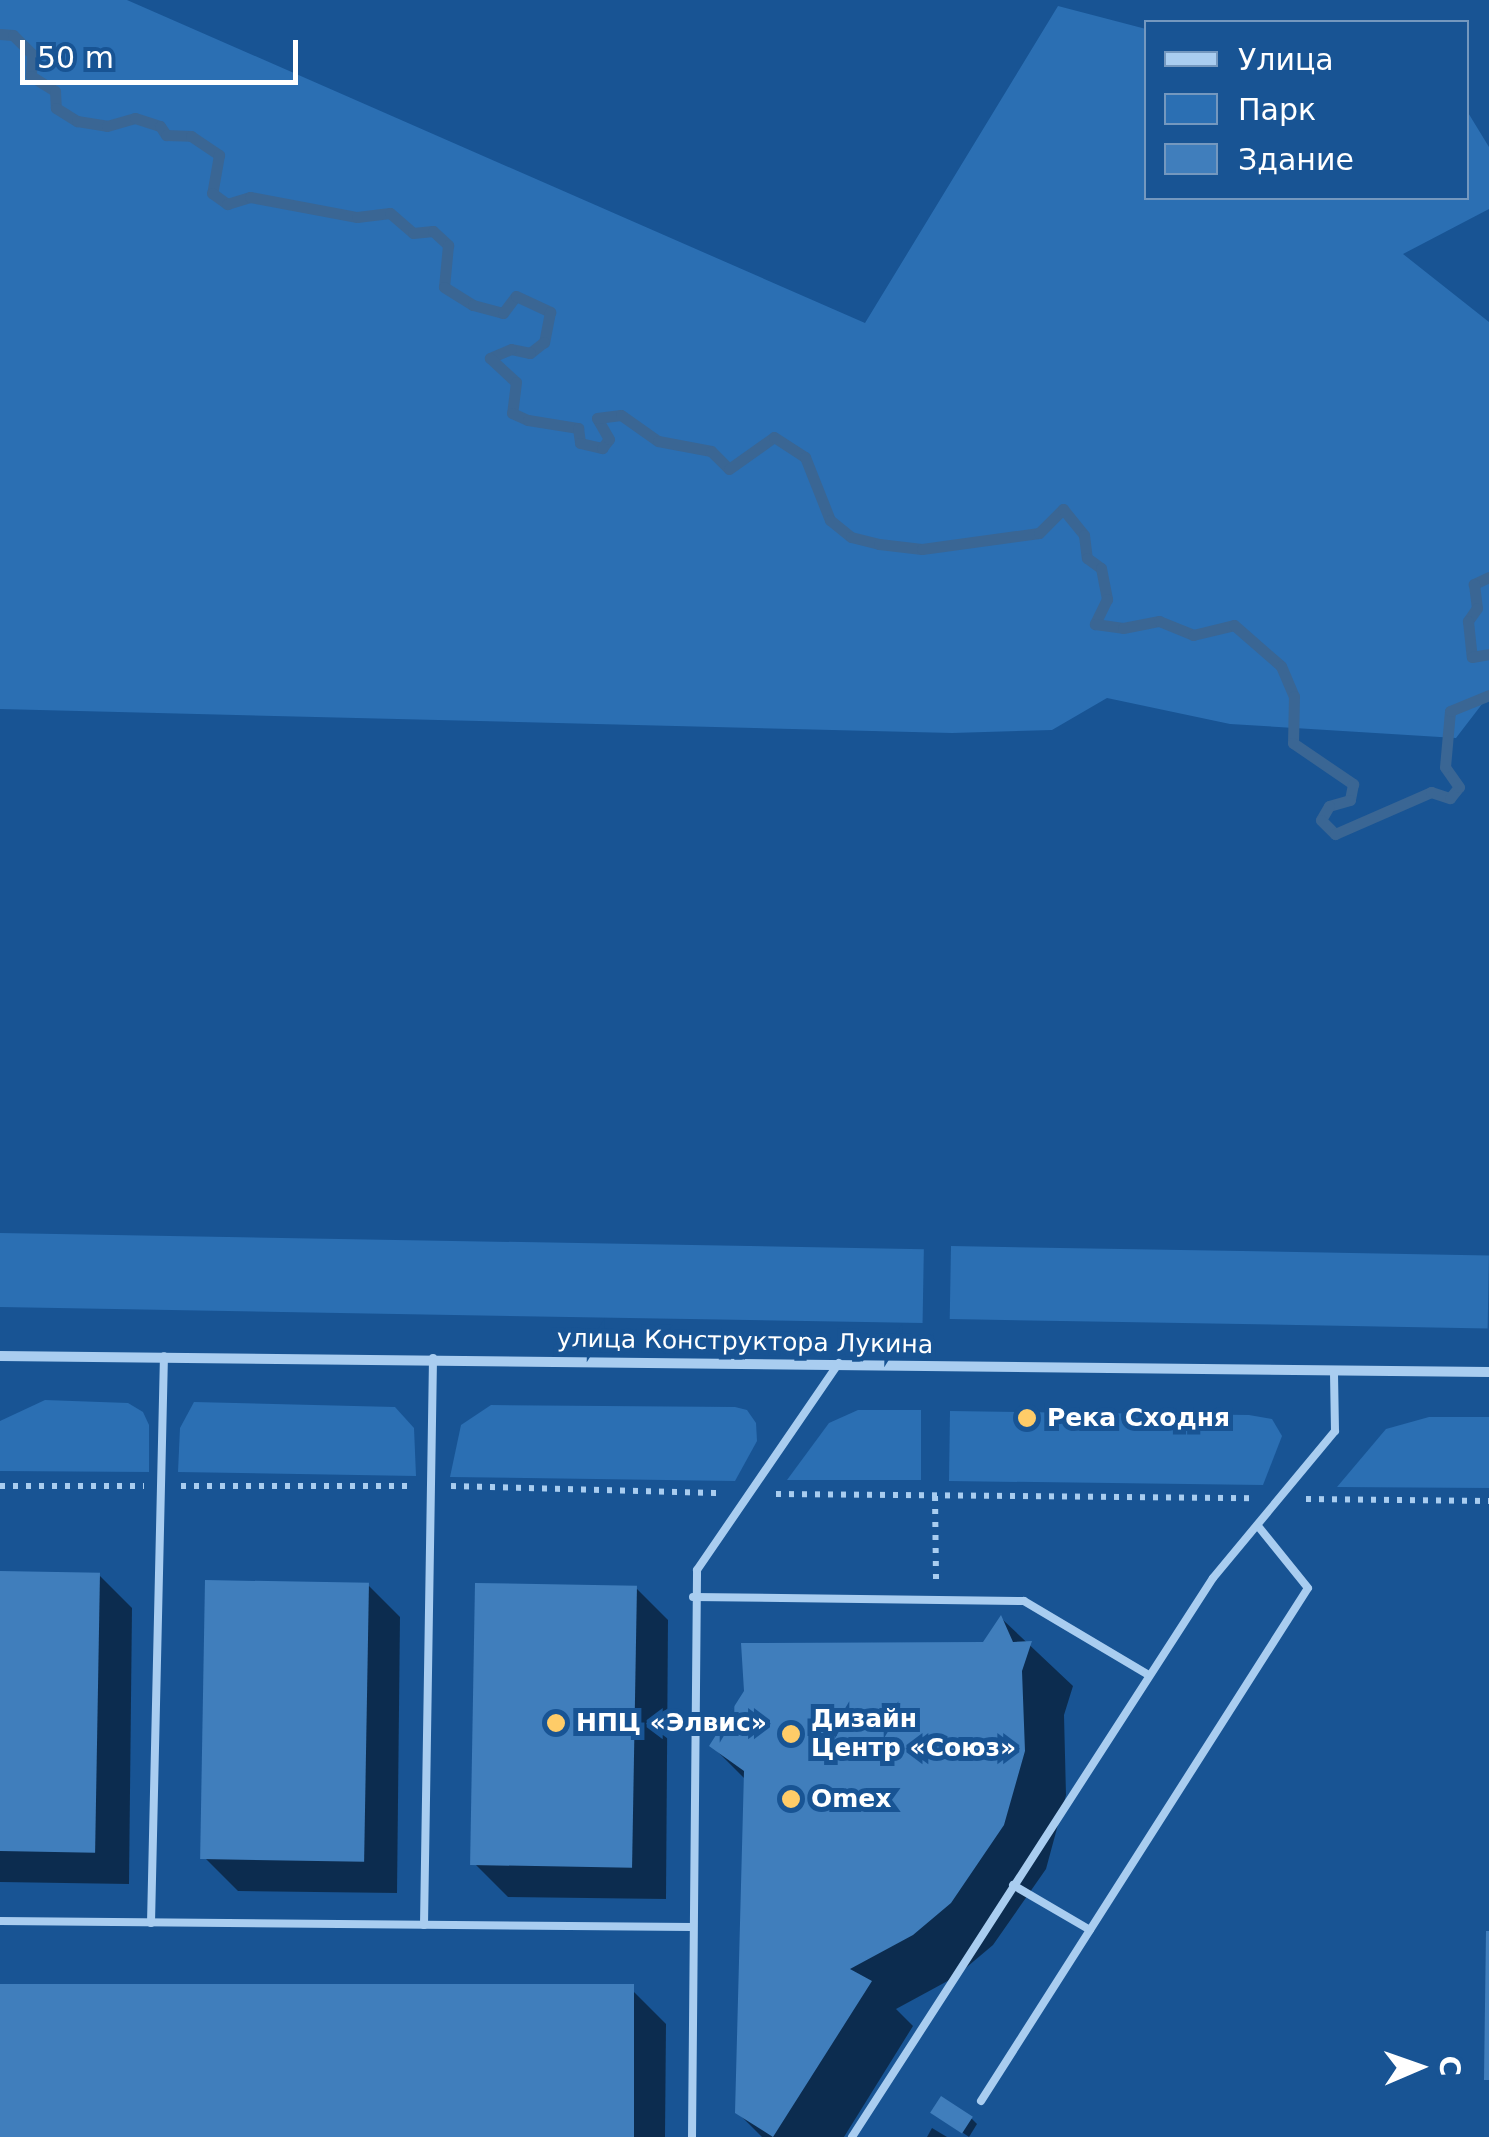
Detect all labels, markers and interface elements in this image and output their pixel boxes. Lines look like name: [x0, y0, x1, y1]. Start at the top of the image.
scale bar: [25, 20, 302, 82]
legend: [1144, 20, 1469, 200]
text: 50 m: [37, 40, 114, 75]
text: Улица: [1238, 42, 1334, 77]
text: Парк: [1238, 92, 1316, 127]
text: Здание: [1238, 142, 1354, 177]
street label: улица Конструктора Лукина: [557, 1324, 933, 1360]
place label: Река Сходня: [1047, 1403, 1230, 1433]
marker: Река Сходня: [1016, 1407, 1038, 1429]
place label: Дизайн Центр «Союз»: [811, 1705, 1016, 1764]
place label: НПЦ «Элвис»: [576, 1708, 767, 1738]
marker: НПЦ «Элвис»: [545, 1712, 567, 1734]
marker: Дизайн Центр «Союз»: [780, 1723, 802, 1745]
place label: Omex: [811, 1784, 891, 1814]
marker: Omex: [780, 1788, 802, 1810]
north arrow: [1369, 2017, 1469, 2117]
text: С: [1433, 2055, 1466, 2077]

